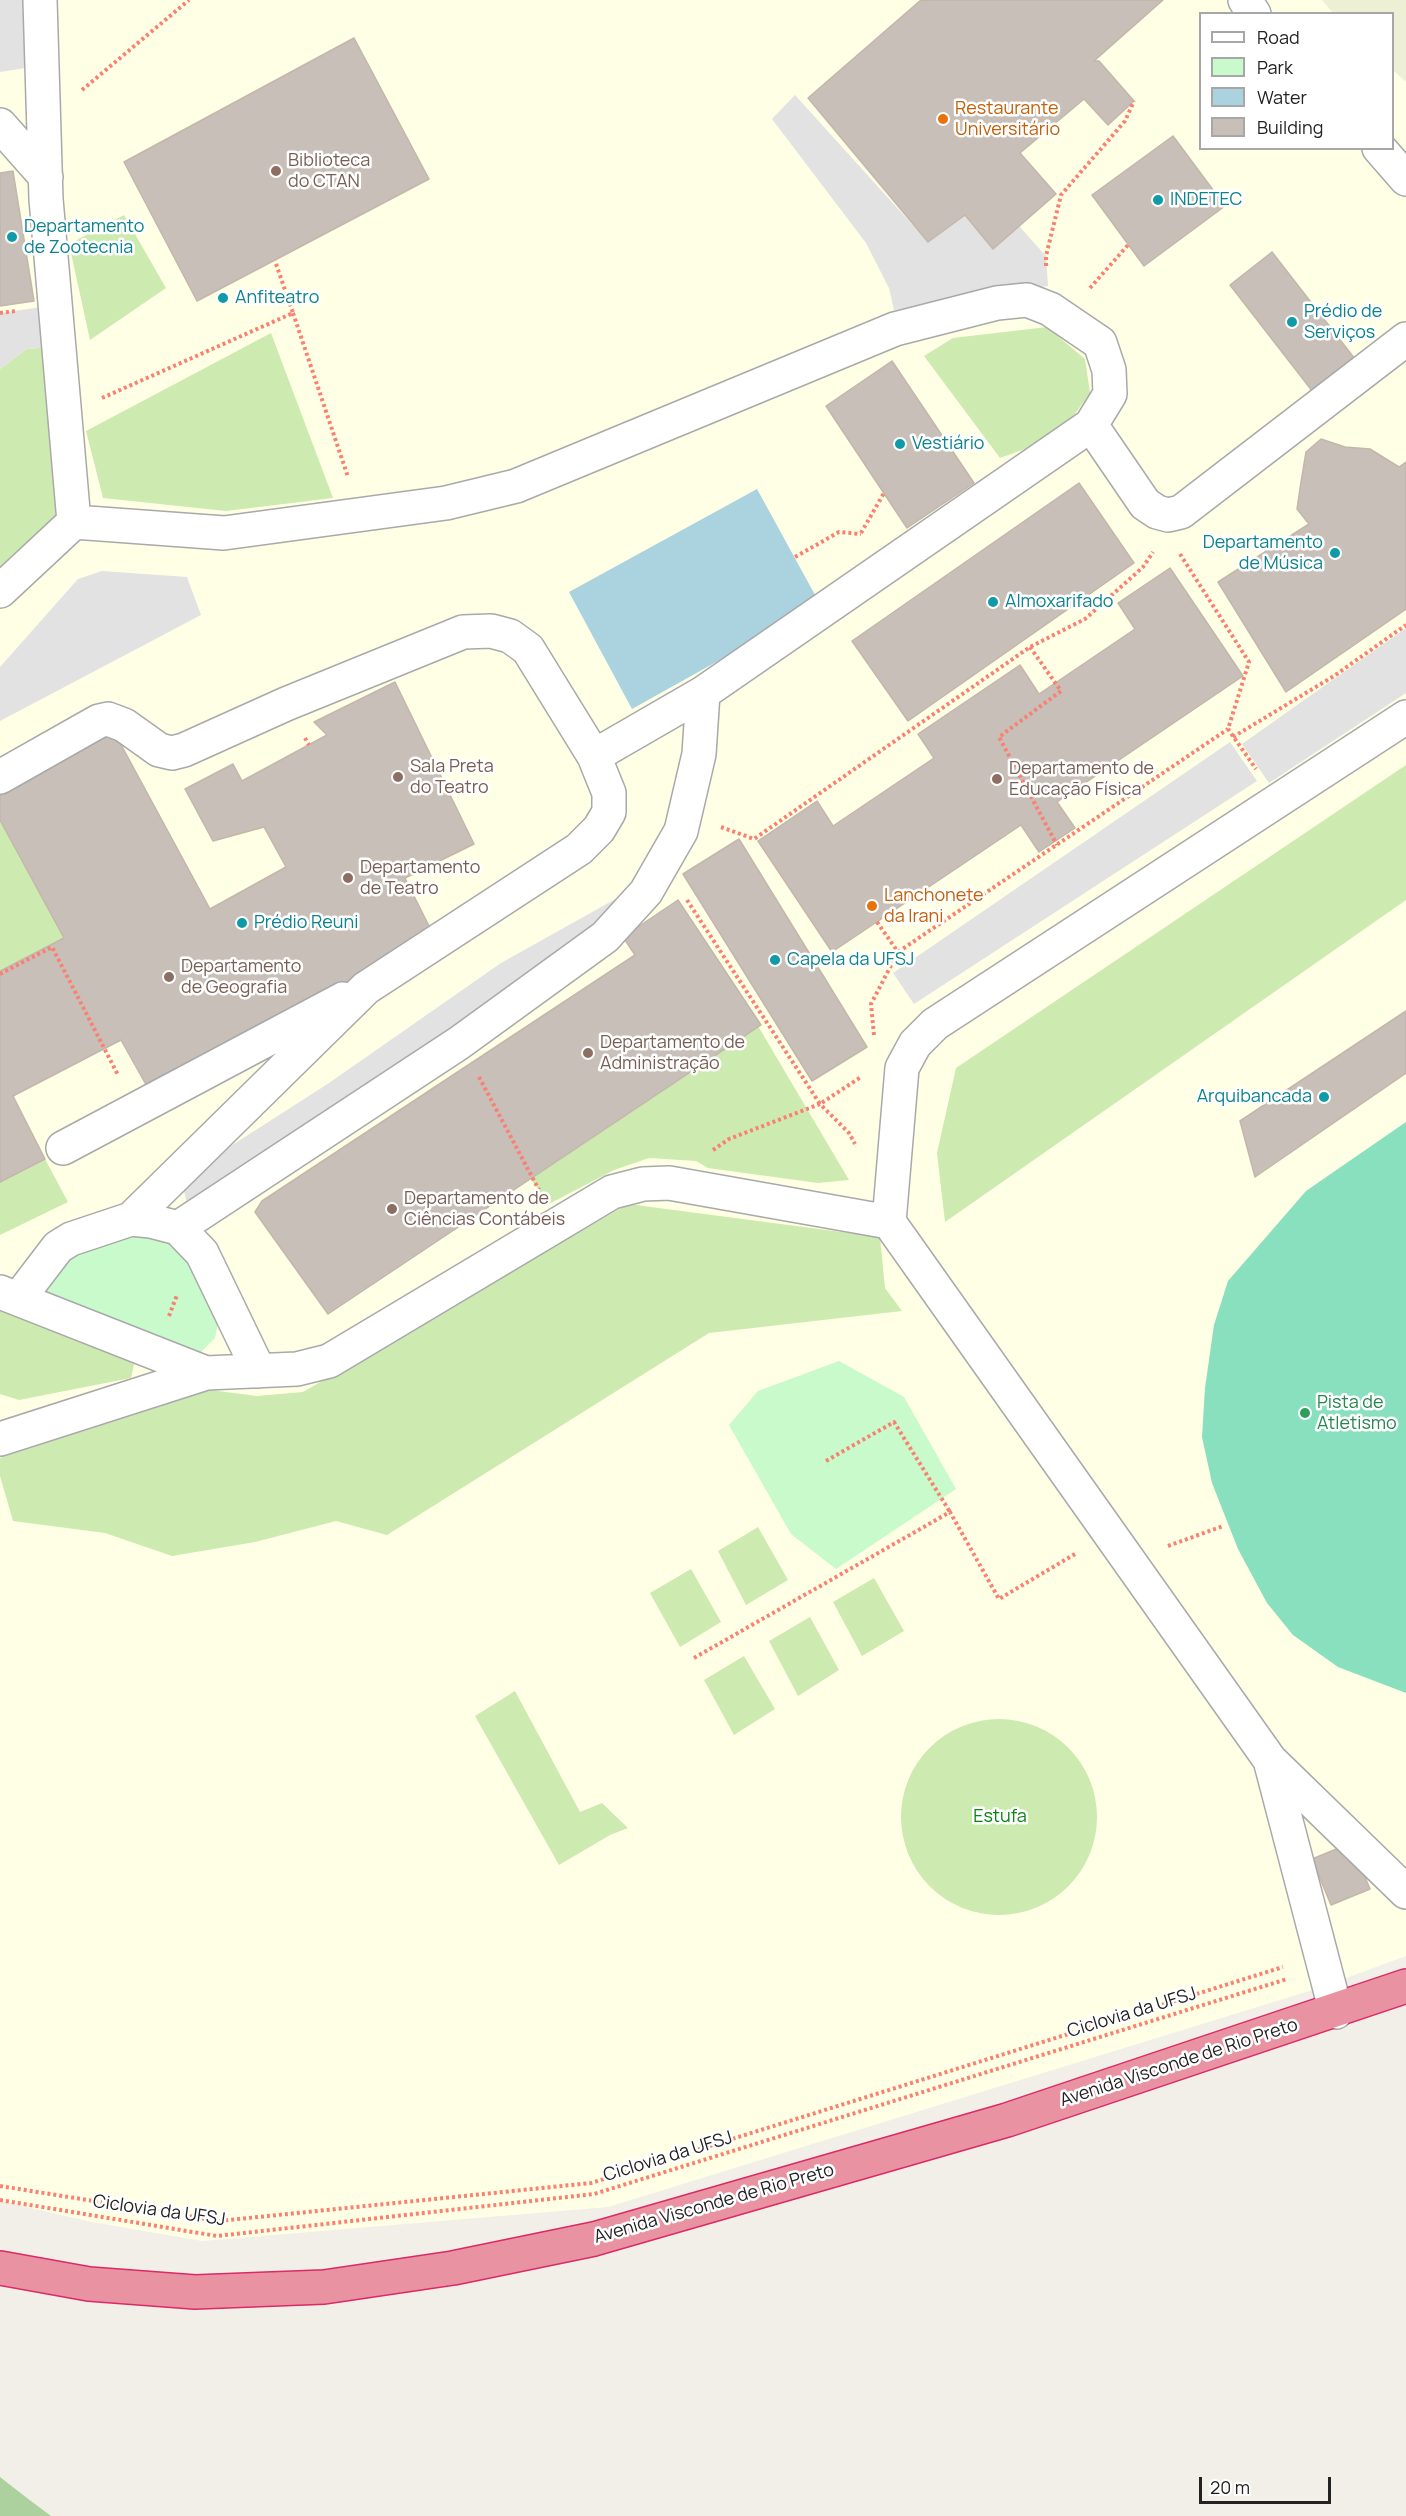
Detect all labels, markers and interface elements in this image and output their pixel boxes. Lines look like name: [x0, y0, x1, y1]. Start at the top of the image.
legend: [1199, 12, 1394, 150]
text: Road: [1257, 25, 1300, 49]
text: Park: [1257, 55, 1293, 79]
text: Water: [1257, 85, 1307, 109]
place label: Restaurante Universitário: [955, 98, 1060, 140]
marker: Restaurante Universitário: [936, 112, 950, 126]
text: Building: [1257, 115, 1323, 139]
place label: Biblioteca do CTAN: [288, 150, 370, 192]
marker: Biblioteca do CTAN: [269, 164, 283, 178]
place label: INDETEC: [1170, 189, 1242, 211]
marker: INDETEC: [1151, 193, 1165, 207]
place label: Departamento de Zootecnia: [24, 216, 144, 258]
marker: Departamento de Zootecnia: [5, 230, 19, 244]
place label: Anfiteatro: [235, 287, 319, 309]
marker: Anfiteatro: [216, 291, 230, 305]
place label: Prédio de Serviços: [1304, 301, 1382, 344]
marker: Prédio de Serviços: [1285, 315, 1299, 329]
place label: Vestiário: [912, 433, 985, 455]
marker: Vestiário: [893, 437, 907, 451]
place label: Departamento de Música: [1203, 532, 1323, 574]
marker: Departamento de Música: [1328, 546, 1342, 560]
place label: Almoxarifado: [1005, 591, 1114, 613]
marker: Almoxarifado: [986, 595, 1000, 609]
place label: Sala Preta do Teatro: [410, 756, 494, 798]
place label: Departamento de Educação Física: [1009, 758, 1154, 800]
marker: Sala Preta do Teatro: [391, 770, 405, 784]
marker: Departamento de Educação Física: [990, 772, 1004, 786]
place label: Departamento de Teatro: [360, 857, 480, 900]
marker: Departamento de Teatro: [341, 871, 355, 885]
place label: Lanchonete da Irani: [884, 885, 984, 928]
marker: Lanchonete da Irani: [865, 899, 879, 913]
place label: Prédio Reuni: [254, 912, 358, 934]
marker: Prédio Reuni: [235, 916, 249, 930]
place label: Capela da UFSJ: [787, 949, 914, 971]
marker: Capela da UFSJ: [768, 953, 782, 967]
place label: Departamento de Geografia: [181, 956, 301, 998]
marker: Departamento de Geografia: [162, 970, 176, 984]
place label: Departamento de Administração: [600, 1032, 745, 1074]
marker: Departamento de Administração: [581, 1046, 595, 1060]
place label: Arquibancada: [1197, 1086, 1312, 1108]
marker: Arquibancada: [1317, 1090, 1331, 1104]
place label: Departamento de Ciências Contábeis: [404, 1188, 565, 1230]
marker: Departamento de Ciências Contábeis: [385, 1202, 399, 1216]
place label: Pista de Atletismo: [1317, 1392, 1397, 1434]
marker: Pista de Atletismo: [1298, 1406, 1312, 1420]
park label: Estufa: [973, 1806, 1027, 1828]
street label: Ciclovia da UFSJ: [1065, 1983, 1199, 2043]
street label: Avenida Visconde de Rio Preto: [1057, 2014, 1301, 2112]
street label: Ciclovia da UFSJ: [601, 2127, 735, 2187]
street label: Avenida Visconde de Rio Preto: [592, 2159, 836, 2249]
street label: Ciclovia da UFSJ: [91, 2191, 227, 2231]
scale bar: [1202, 2465, 1334, 2503]
text: 20 m: [1210, 2475, 1250, 2499]

